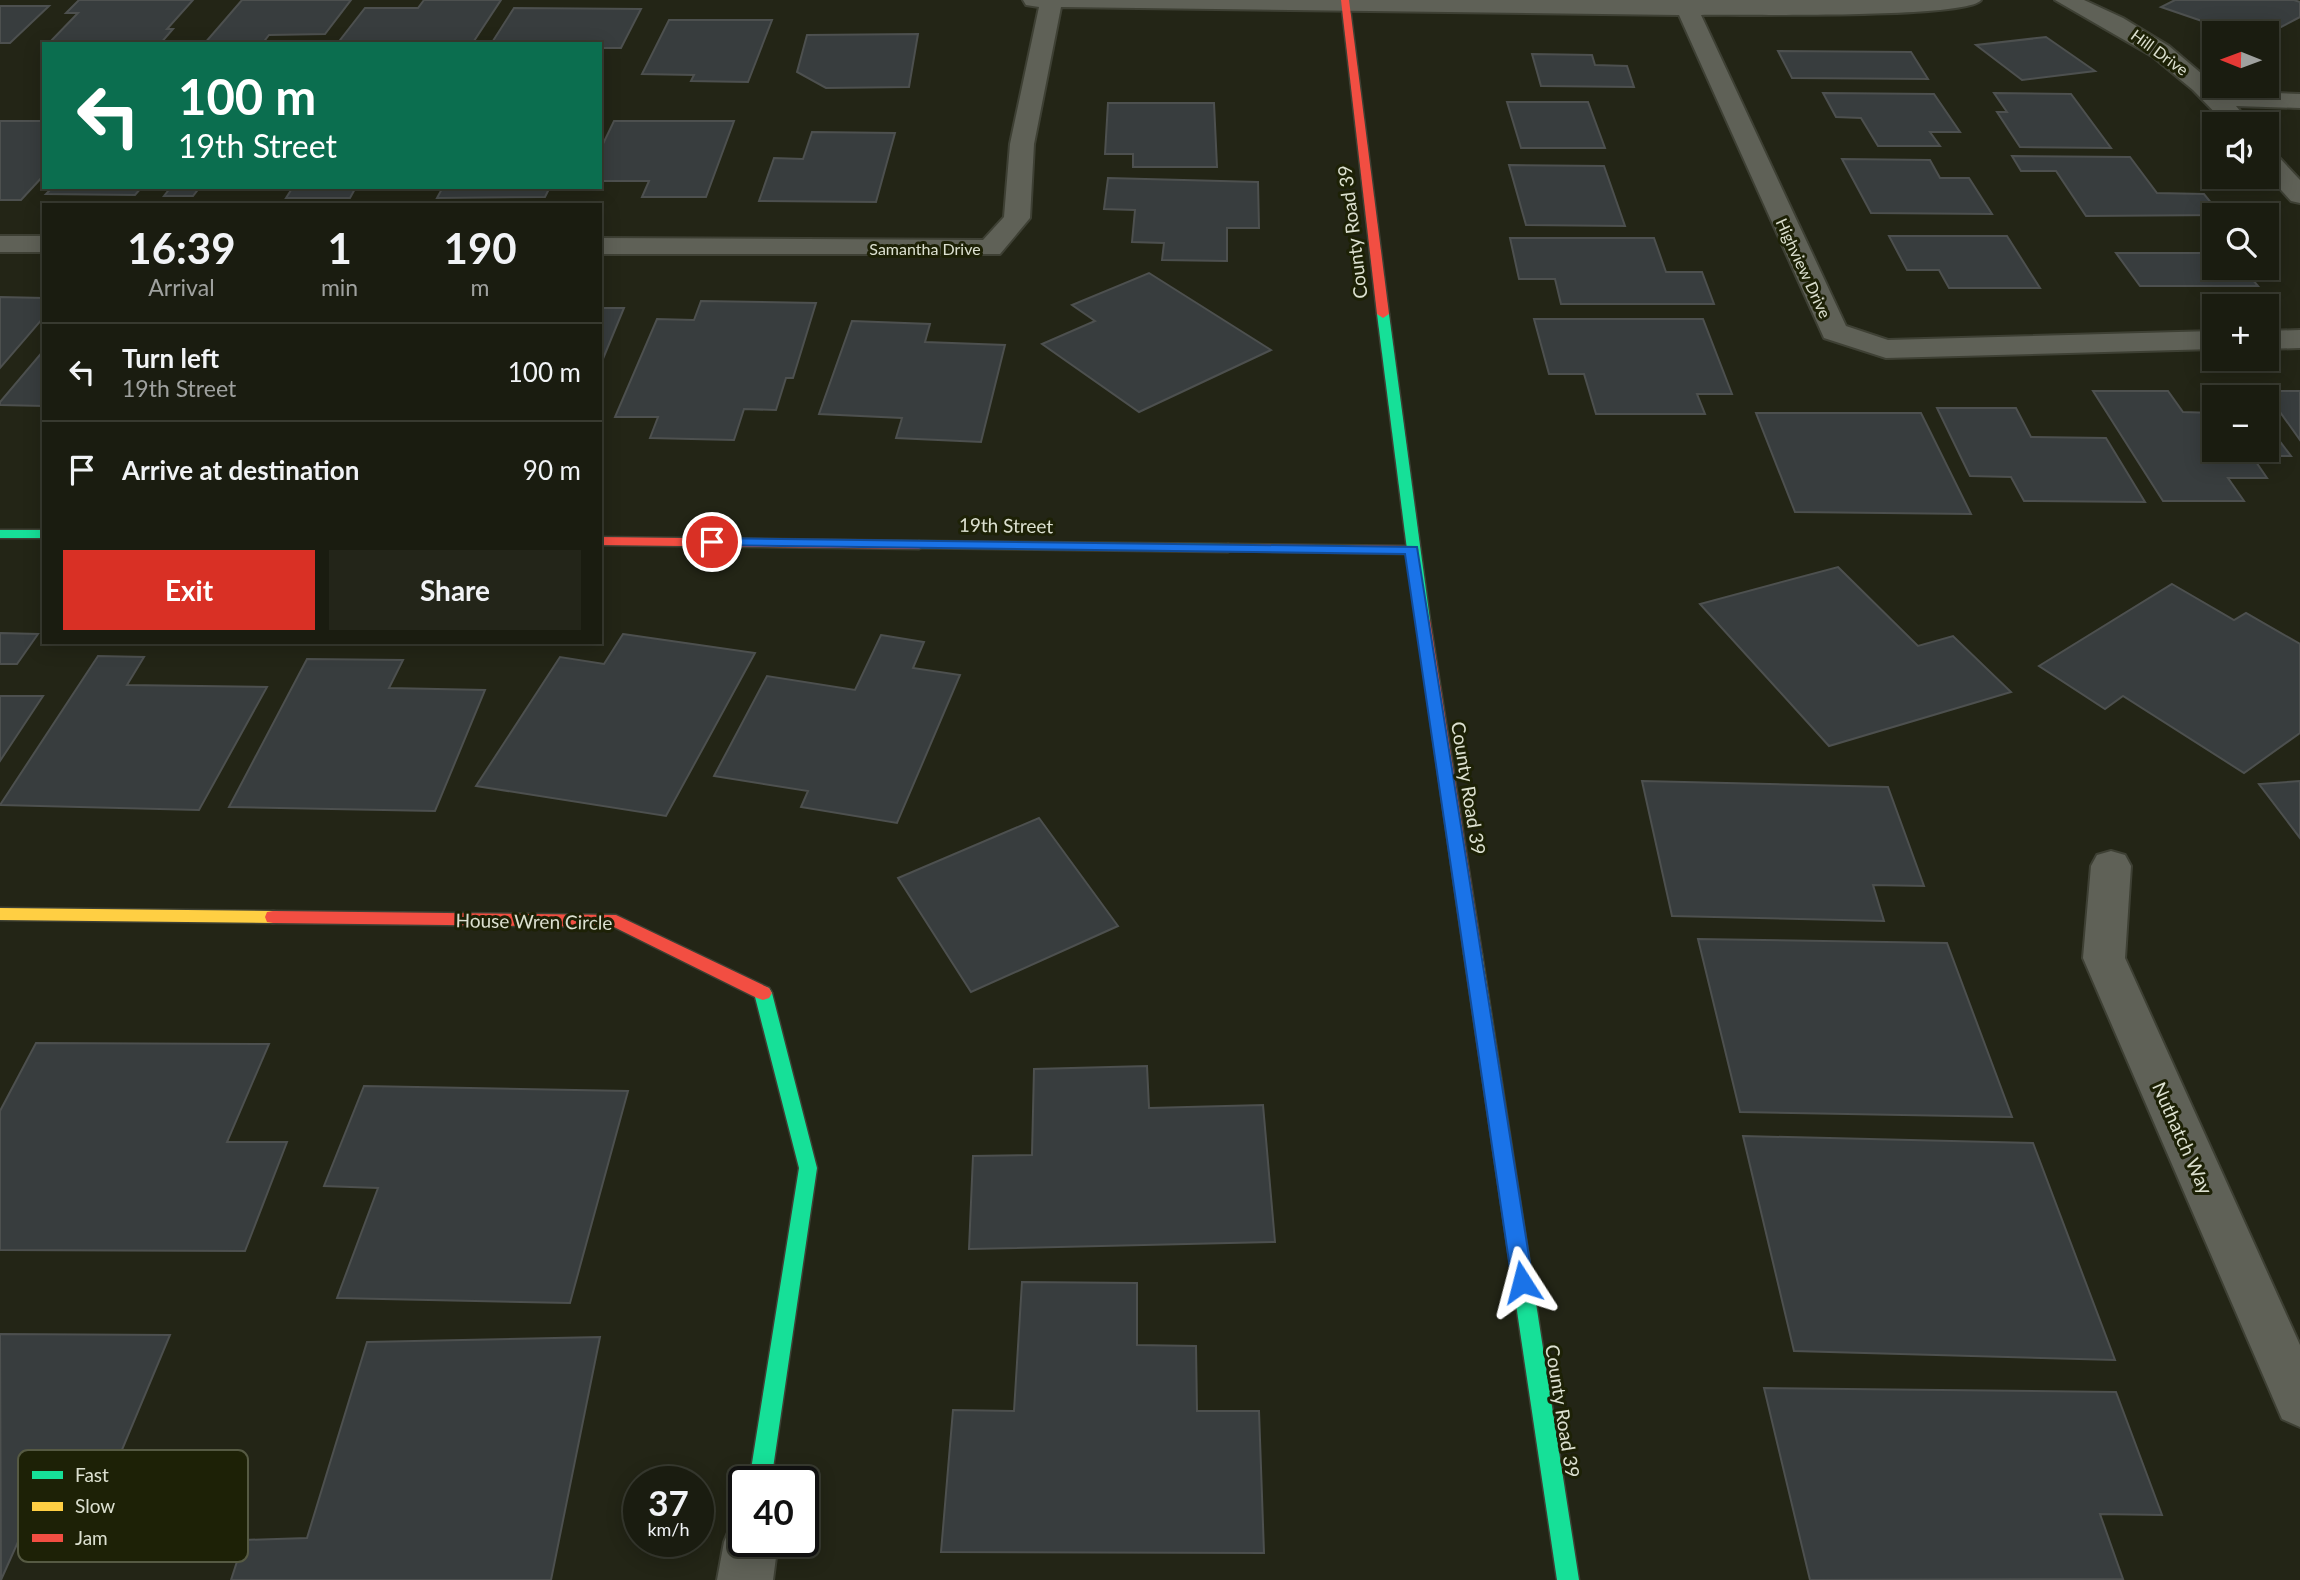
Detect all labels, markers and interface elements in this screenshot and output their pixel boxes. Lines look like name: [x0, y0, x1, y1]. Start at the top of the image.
north arrow: [2202, 21, 2278, 98]
map controls: [2202, 21, 2279, 462]
street label: Hill Drive: [2128, 25, 2192, 79]
text: 100 m: [178, 67, 316, 125]
icon: left: [63, 70, 154, 161]
button: sound: [2202, 112, 2279, 189]
text: 19th Street: [178, 126, 337, 165]
street label: County Road 39: [1332, 164, 1372, 300]
button: search: [2202, 203, 2279, 280]
street label: Highview Drive: [1773, 215, 1835, 321]
text: 16:39: [127, 223, 236, 273]
text: 1: [327, 223, 352, 273]
text: 190: [444, 223, 517, 273]
street label: Samantha Drive: [869, 239, 981, 258]
text: Arrival: [148, 273, 215, 301]
text: min: [321, 273, 358, 301]
text: m: [471, 273, 490, 301]
button: +: [2202, 294, 2279, 371]
text: Turn left: [122, 342, 219, 374]
icon: left: [63, 353, 101, 391]
text: 100 m: [508, 356, 581, 388]
text: 19th Street: [122, 374, 236, 402]
button: −: [2202, 385, 2279, 462]
icon: arrive: [63, 451, 101, 489]
text: Arrive at destination: [122, 454, 359, 486]
text: 90 m: [523, 454, 581, 486]
pin: [682, 512, 742, 572]
street label: 19th Street: [959, 513, 1054, 537]
icon: arrive: [693, 523, 731, 561]
button: Exit: [63, 550, 315, 630]
button: Share: [329, 550, 581, 630]
street label: County Road 39: [1447, 720, 1491, 856]
street label: House Wren Circle: [455, 908, 613, 934]
street label: Nuthatch Way: [2148, 1078, 2218, 1198]
position arrow: [1485, 1245, 1559, 1319]
street label: County Road 39: [1541, 1343, 1585, 1479]
legend: [18, 1450, 248, 1562]
text: Fast: [75, 1463, 109, 1486]
speed limit sign: 40: [728, 1466, 819, 1557]
text: 37: [648, 1481, 689, 1523]
text: Slow: [75, 1494, 115, 1517]
text: km/h: [647, 1518, 690, 1540]
text: Jam: [75, 1526, 108, 1549]

